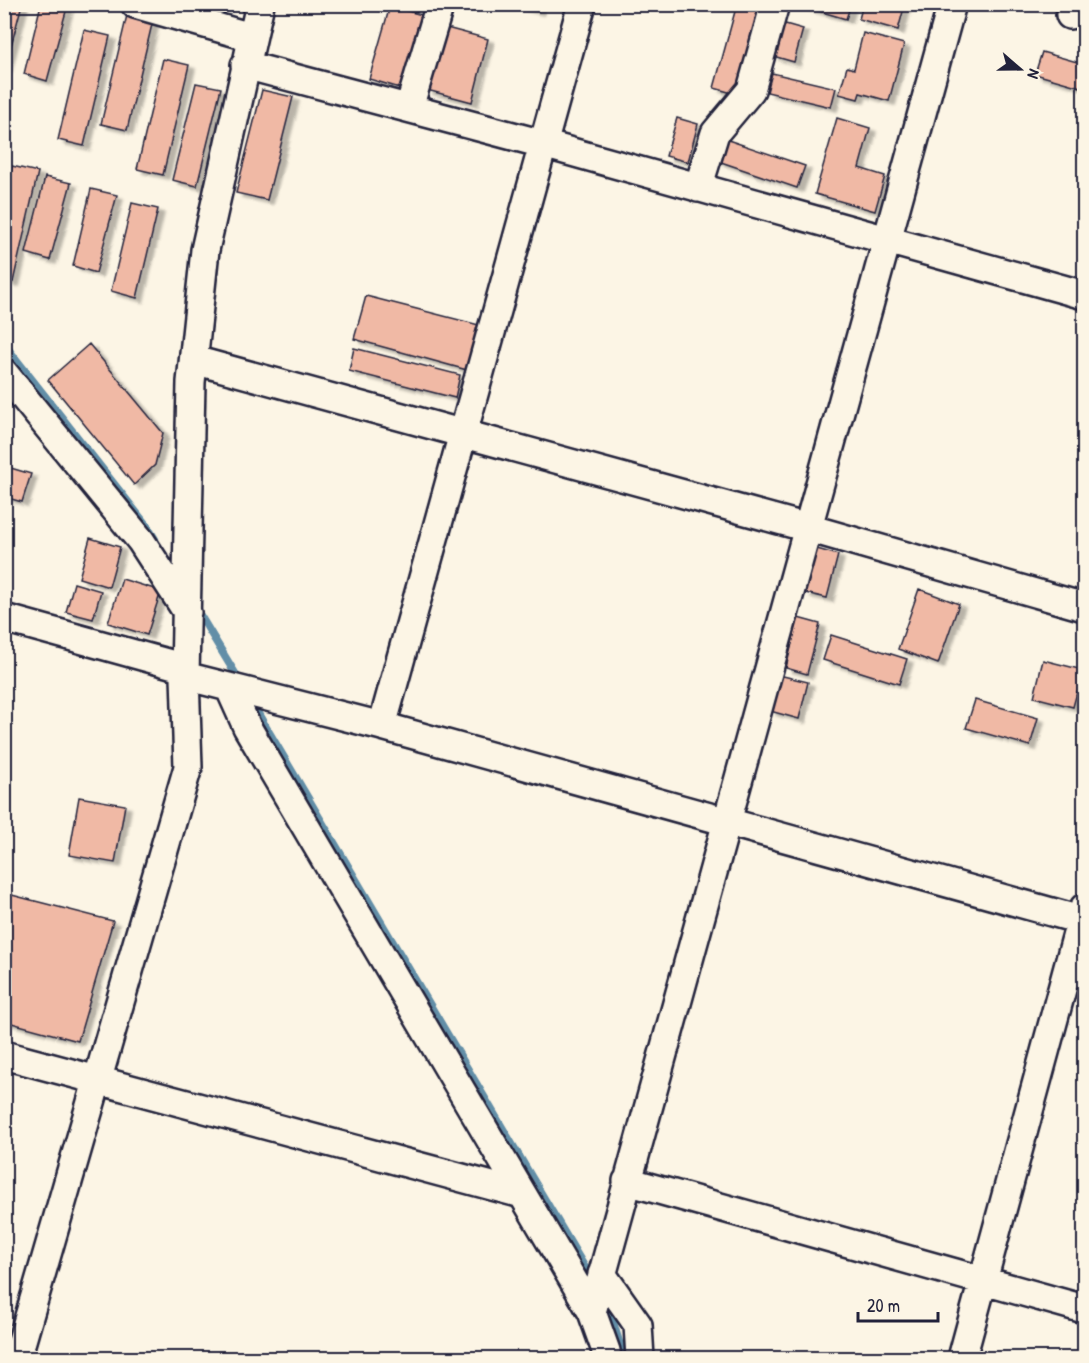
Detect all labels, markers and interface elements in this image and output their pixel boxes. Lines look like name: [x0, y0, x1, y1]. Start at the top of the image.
north arrow: [990, 39, 1050, 99]
text: N: [1022, 66, 1046, 82]
scale bar: [858, 1285, 938, 1323]
text: 20 m: [867, 1293, 900, 1318]

